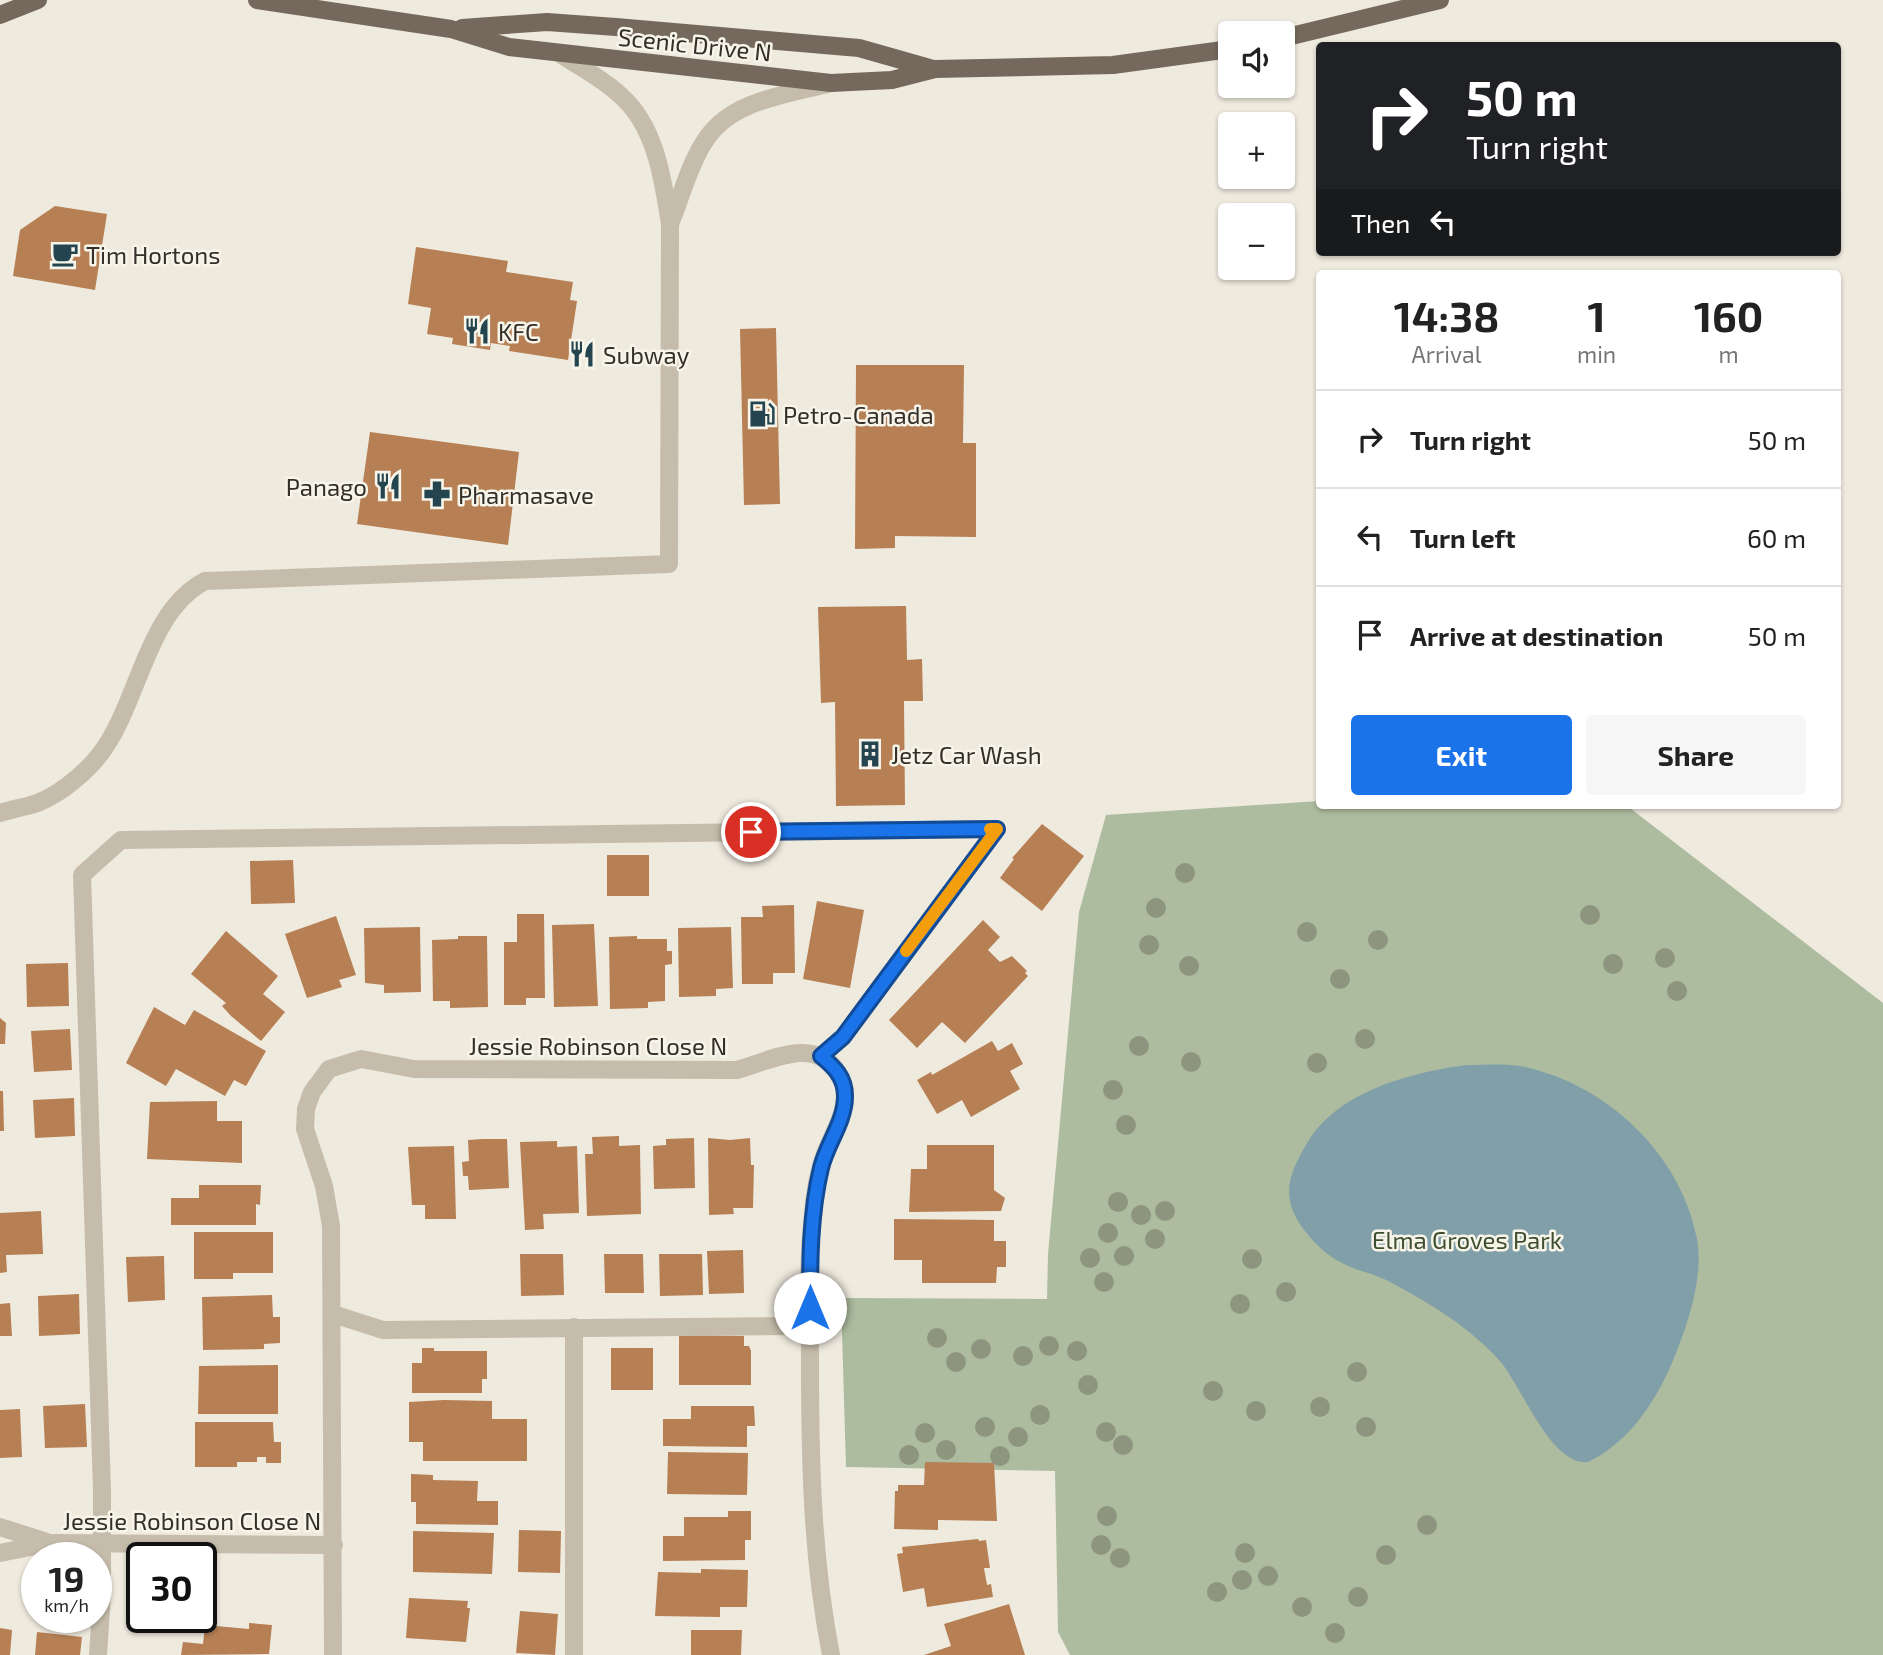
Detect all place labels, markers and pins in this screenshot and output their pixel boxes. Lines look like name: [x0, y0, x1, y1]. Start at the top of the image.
cafe icon: Tim Hortons: [50, 239, 80, 269]
place label: Tim Hortons: [86, 240, 220, 269]
restaurant icon: KFC: [462, 316, 492, 346]
place label: KFC: [498, 317, 539, 346]
restaurant icon: Subway: [567, 339, 597, 369]
place label: Subway: [603, 340, 690, 369]
fuel station icon: Petro-Canada: [747, 399, 777, 429]
place label: Petro-Canada: [783, 400, 934, 429]
restaurant icon: Panago: [373, 471, 403, 501]
place label: Panago: [286, 472, 367, 501]
pharmacy icon: Pharmasave: [422, 479, 452, 509]
place label: Pharmasave: [458, 480, 594, 509]
building icon: Jetz Car Wash: [855, 739, 885, 769]
place label: Jetz Car Wash: [891, 740, 1042, 769]
pin: [721, 802, 781, 862]

